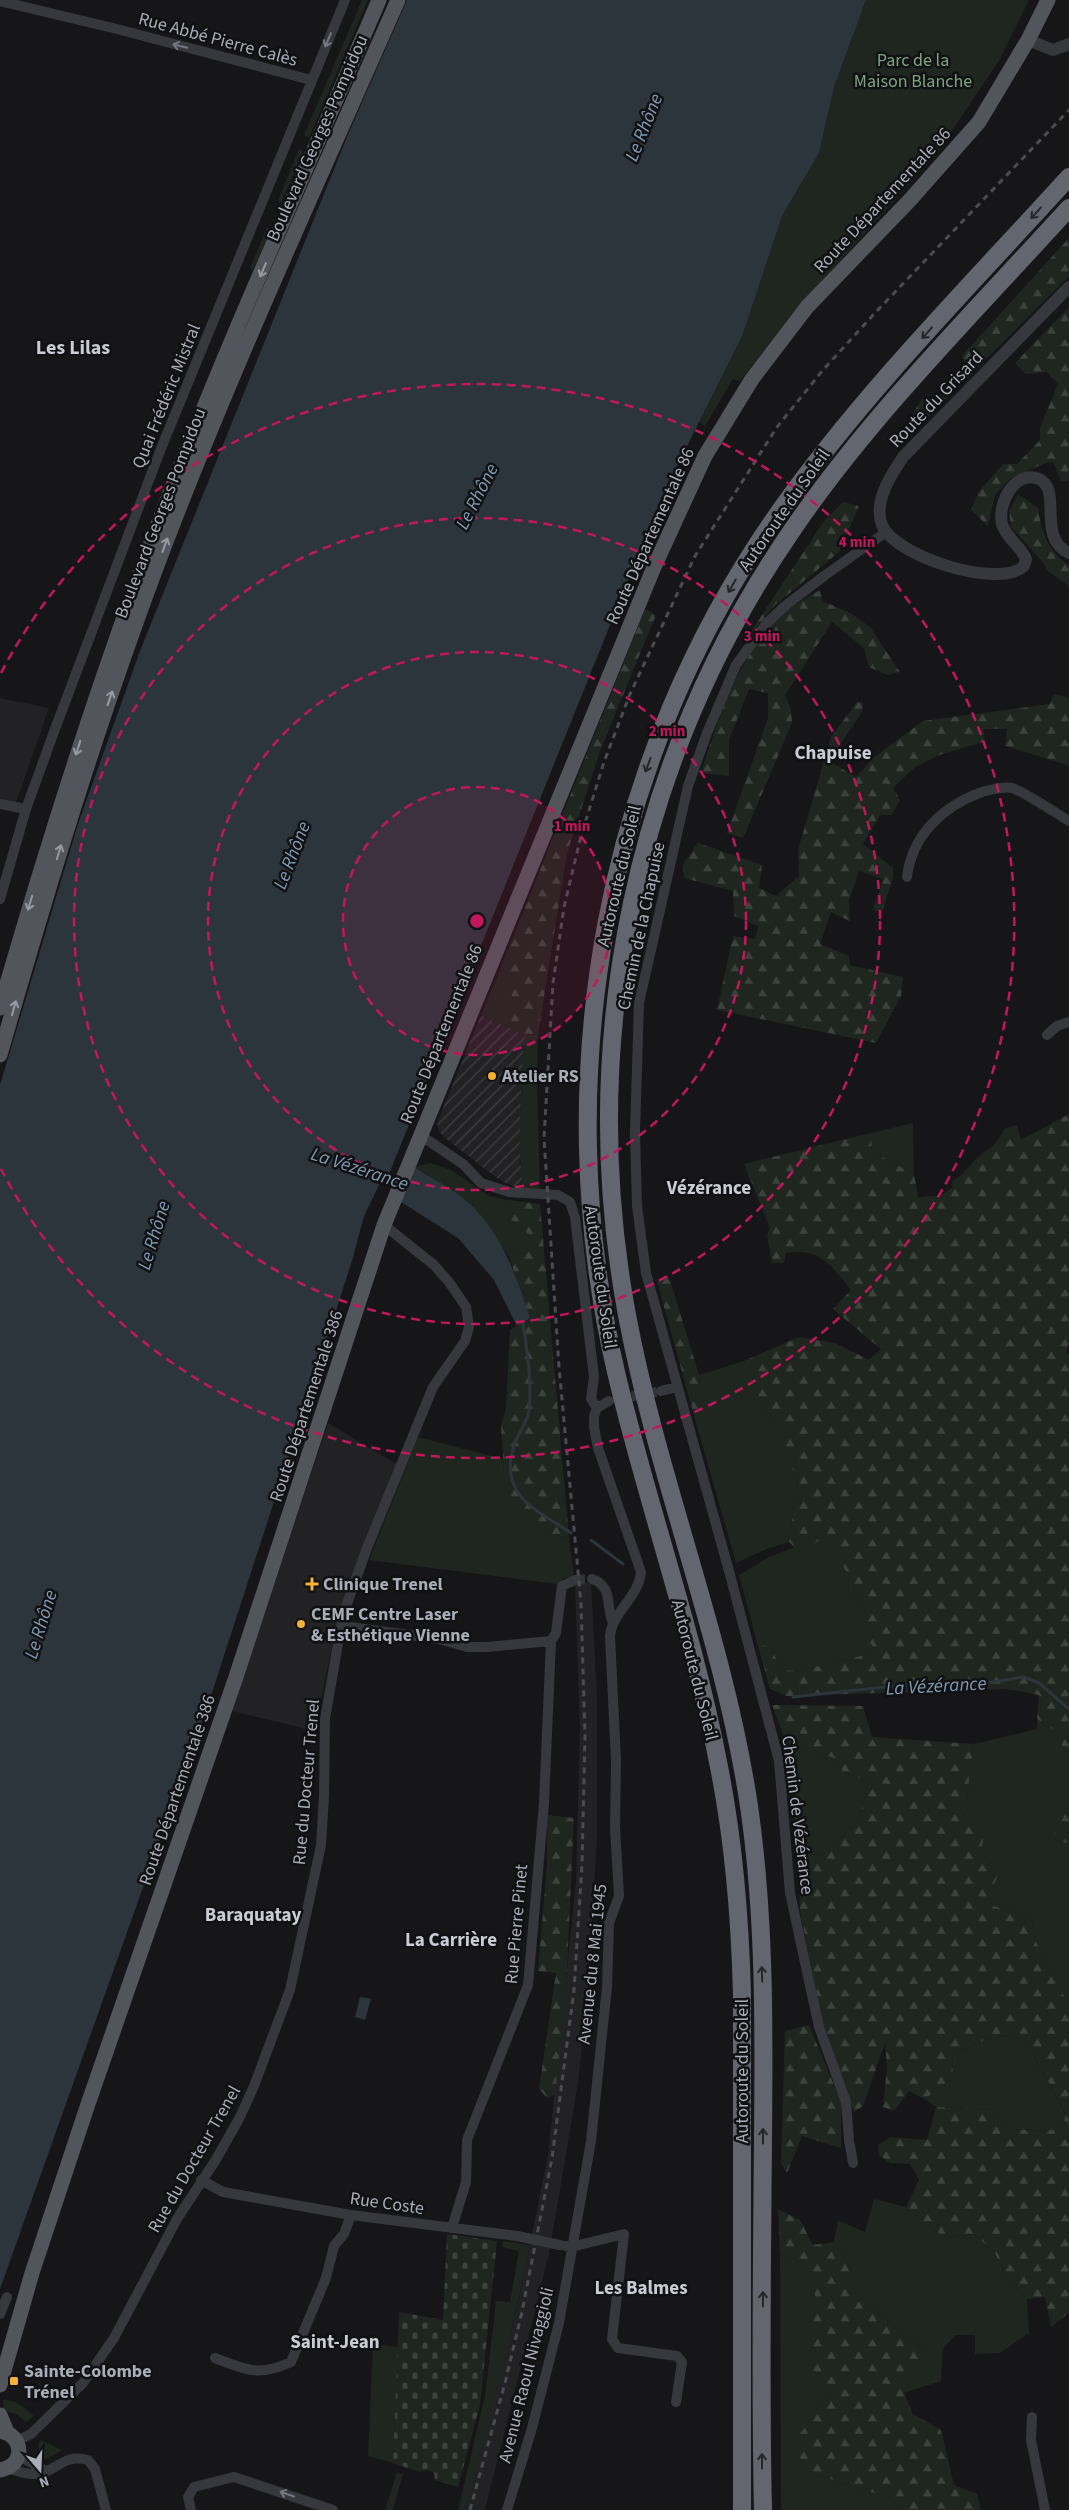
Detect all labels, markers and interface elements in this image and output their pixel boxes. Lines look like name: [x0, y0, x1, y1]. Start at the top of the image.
street label: Rue Abbé Pierre Calès: [136, 6, 300, 73]
street label: Boulevard Georges Pompidou: [261, 31, 374, 245]
one-way arrow: [323, 32, 333, 47]
one-way arrow: [172, 40, 188, 50]
park label: Parc de la Maison Blanche: [854, 48, 972, 94]
water label: Le Rhône: [619, 90, 670, 165]
street label: Route Départementale 86: [808, 122, 957, 279]
one-way arrow: [1030, 206, 1042, 219]
one-way arrow: [258, 262, 268, 277]
street label: Quai Frédéric Mistral: [126, 320, 207, 472]
one-way arrow: [921, 327, 933, 340]
district label: Les Lilas: [36, 334, 110, 362]
street label: Route du Grisard: [884, 345, 989, 453]
street label: Boulevard Georges Pompidou: [109, 404, 212, 622]
street label: Route Départementale 86: [600, 444, 701, 629]
street label: Autoroute du Soleil: [733, 444, 836, 577]
water label: Le Rhône: [449, 459, 505, 534]
text: 4 min: [839, 532, 875, 553]
one-way arrow: [161, 538, 170, 553]
one-way arrow: [727, 579, 737, 594]
text: 3 min: [744, 626, 780, 647]
one-way arrow: [106, 690, 115, 706]
text: 2 min: [649, 721, 685, 742]
one-way arrow: [73, 739, 83, 755]
district label: Chapuise: [794, 740, 872, 767]
one-way arrow: [643, 756, 652, 772]
street label: Autoroute du Soleil: [591, 803, 648, 949]
text: 1 min: [554, 816, 590, 837]
water label: Le Rhône: [267, 818, 318, 893]
street label: Chemin de la Chapuise: [611, 840, 672, 1013]
one-way arrow: [55, 844, 65, 860]
one-way arrow: [25, 894, 34, 910]
centre of rings: [468, 912, 486, 930]
street label: Route Départementale 86: [394, 941, 489, 1128]
one-way arrow: [9, 1000, 19, 1016]
place label: Atelier RS: [501, 1064, 579, 1089]
marker: Atelier RS: [486, 1070, 498, 1082]
water label: La Vézérance: [307, 1141, 412, 1198]
district label: Vézérance: [666, 1175, 751, 1202]
water label: Le Rhône: [131, 1198, 178, 1273]
street label: Autoroute du Soleil: [578, 1204, 623, 1350]
street label: Route Départementale 386: [264, 1307, 349, 1505]
place label: Clinique Trenel: [323, 1572, 443, 1597]
marker: Clinique Trenel: [305, 1577, 319, 1591]
water label: Le Rhône: [18, 1587, 65, 1662]
street label: Autoroute du Soleil: [665, 1597, 724, 1743]
place label: CEMF Centre Laser & Esthétique Vienne: [311, 1602, 470, 1648]
marker: CEMF Centre Laser & Esthétique Vienne: [295, 1618, 307, 1630]
water label: La Vézérance: [885, 1670, 987, 1703]
street label: Route Départementale 386: [133, 1691, 222, 1889]
street label: Rue du Docteur Trenel: [287, 1698, 326, 1866]
street label: Chemin de Vézérance: [775, 1734, 820, 1896]
street label: Rue Pierre Pinet: [499, 1863, 534, 1985]
street label: Avenue du 8 Mai 1945: [572, 1883, 613, 2045]
district label: Baraquatay: [205, 1902, 301, 1929]
district label: La Carrière: [405, 1927, 497, 1954]
one-way arrow: [757, 1966, 767, 1982]
street label: Autoroute du Soleil: [730, 1999, 755, 2143]
street label: Rue du Docteur Trenel: [142, 2081, 247, 2238]
one-way arrow: [758, 2129, 768, 2145]
street label: Rue Coste: [348, 2186, 426, 2221]
district label: Les Balmes: [594, 2275, 688, 2302]
street label: Avenue Raoul Nivaggioli: [493, 2284, 560, 2466]
one-way arrow: [758, 2291, 767, 2307]
district label: Saint-Jean: [290, 2329, 380, 2356]
place label: Sainte-Colombe Trénel: [24, 2359, 151, 2405]
marker: Sainte-Colombe Trénel: [8, 2375, 20, 2387]
north arrow: [15, 2445, 65, 2495]
one-way arrow: [757, 2454, 767, 2470]
text: N: [36, 2470, 52, 2492]
one-way arrow: [279, 2489, 295, 2498]

